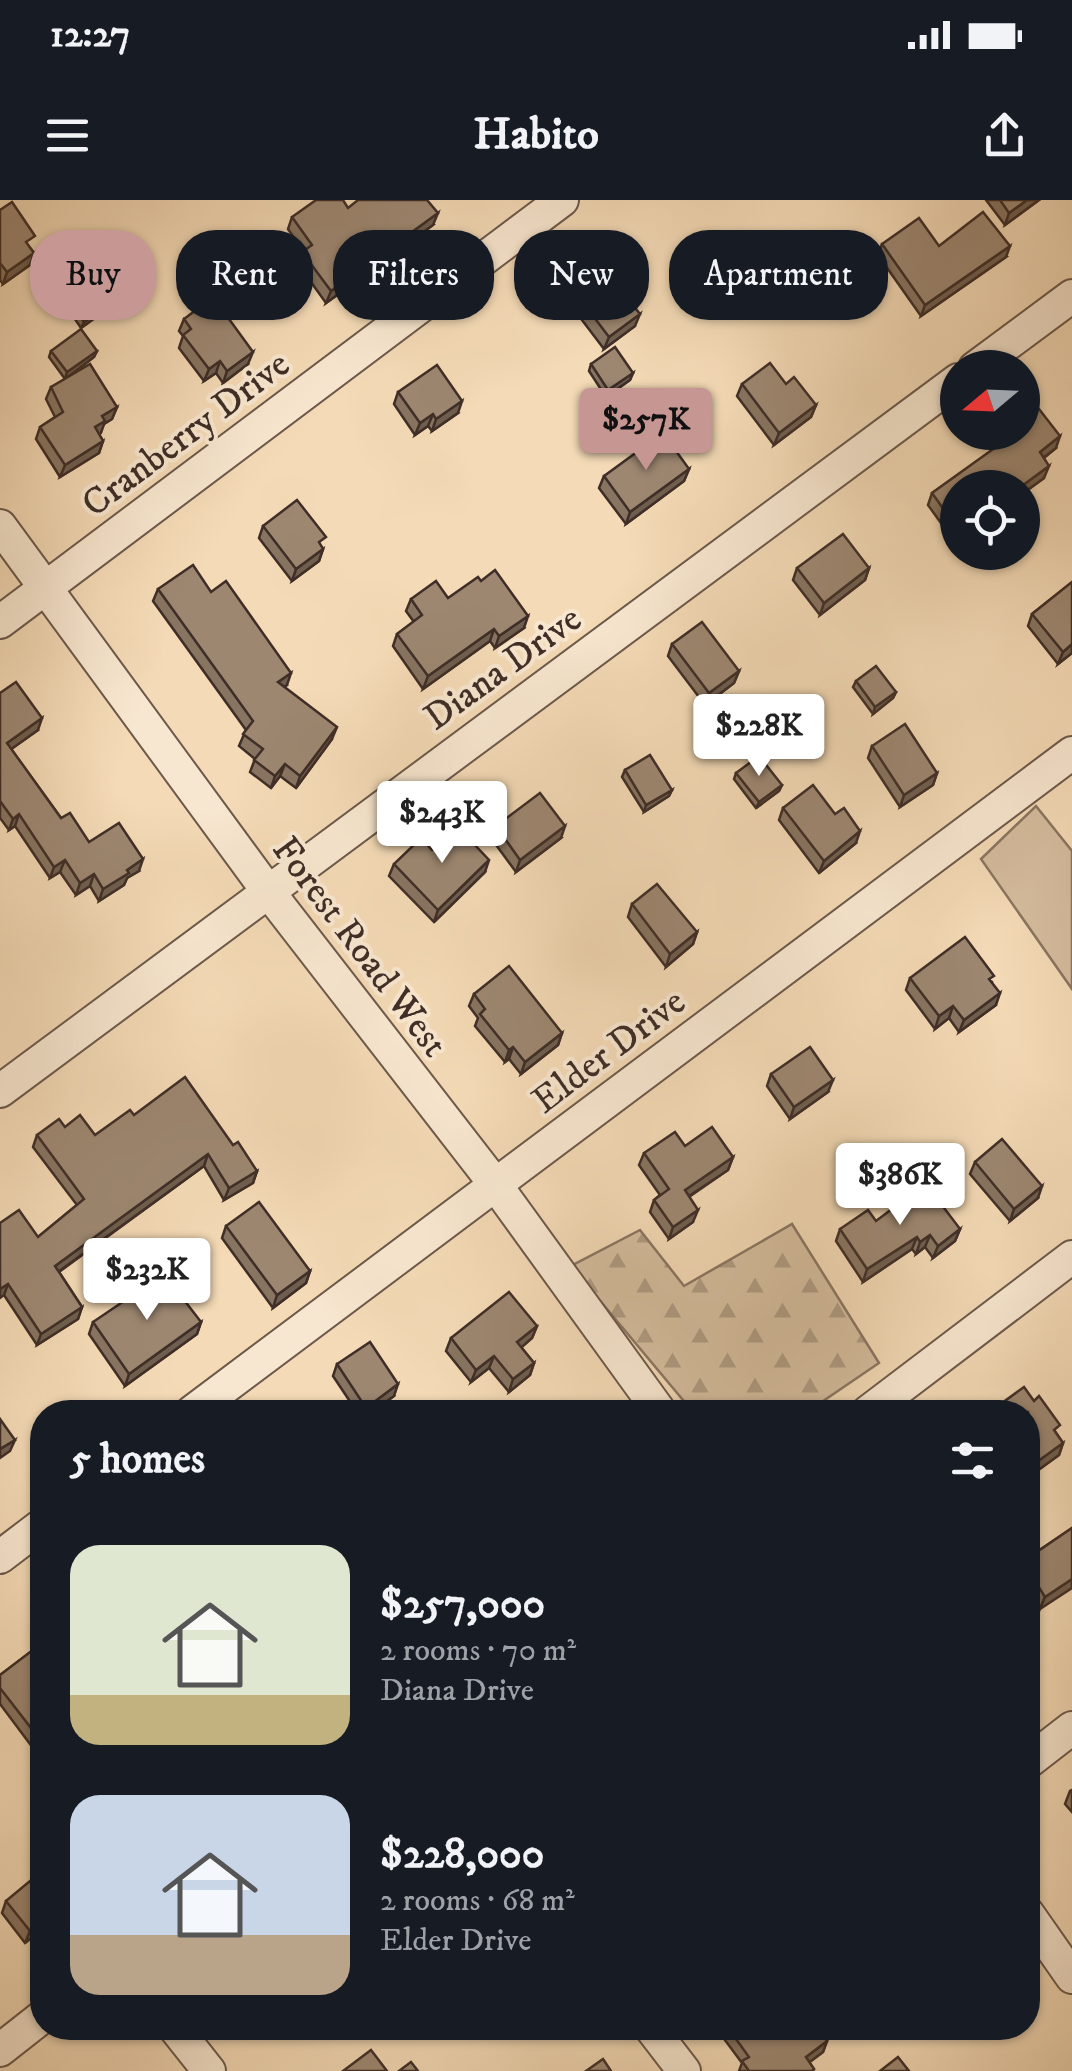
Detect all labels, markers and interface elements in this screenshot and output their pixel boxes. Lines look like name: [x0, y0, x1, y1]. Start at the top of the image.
text: 12:27: [50, 11, 130, 59]
text: Habito: [473, 107, 599, 163]
icon: menu: [40, 108, 95, 163]
icon: share: [977, 108, 1032, 163]
chip: Buy: [30, 230, 156, 320]
chip: Rent: [176, 230, 313, 320]
chip: Filters: [333, 230, 494, 320]
chip: New: [514, 230, 649, 320]
chip: Apartment: [669, 230, 888, 320]
street label: Cranberry Drive: [73, 341, 300, 528]
north arrow: [940, 350, 1040, 450]
map controls: [940, 350, 1040, 570]
pin: $257K: [576, 388, 716, 473]
text: $257K: [602, 400, 690, 440]
button: locate: [940, 470, 1040, 570]
street label: Diana Drive: [415, 595, 591, 742]
pin: $228K: [689, 694, 829, 779]
text: $228K: [715, 706, 803, 746]
pin: $243K: [372, 781, 512, 866]
text: $243K: [399, 793, 485, 833]
street label: Forest Road West: [261, 827, 458, 1067]
street label: Elder Drive: [523, 978, 695, 1125]
pin: $386K: [830, 1143, 970, 1228]
text: $386K: [858, 1155, 942, 1195]
pin: $232K: [77, 1238, 217, 1323]
text: $232K: [105, 1250, 189, 1290]
icon: filters: [945, 1433, 1000, 1488]
text: 5 homes: [70, 1434, 205, 1486]
text: $257,000: [380, 1579, 545, 1631]
icon: home: [150, 1585, 270, 1705]
text: 2 rooms · 70 m²: [380, 1631, 576, 1671]
text: Diana Drive: [380, 1671, 534, 1711]
text: $228,000: [380, 1829, 544, 1881]
icon: home: [150, 1835, 270, 1955]
text: 2 rooms · 68 m²: [380, 1881, 575, 1921]
text: Elder Drive: [380, 1921, 532, 1961]

